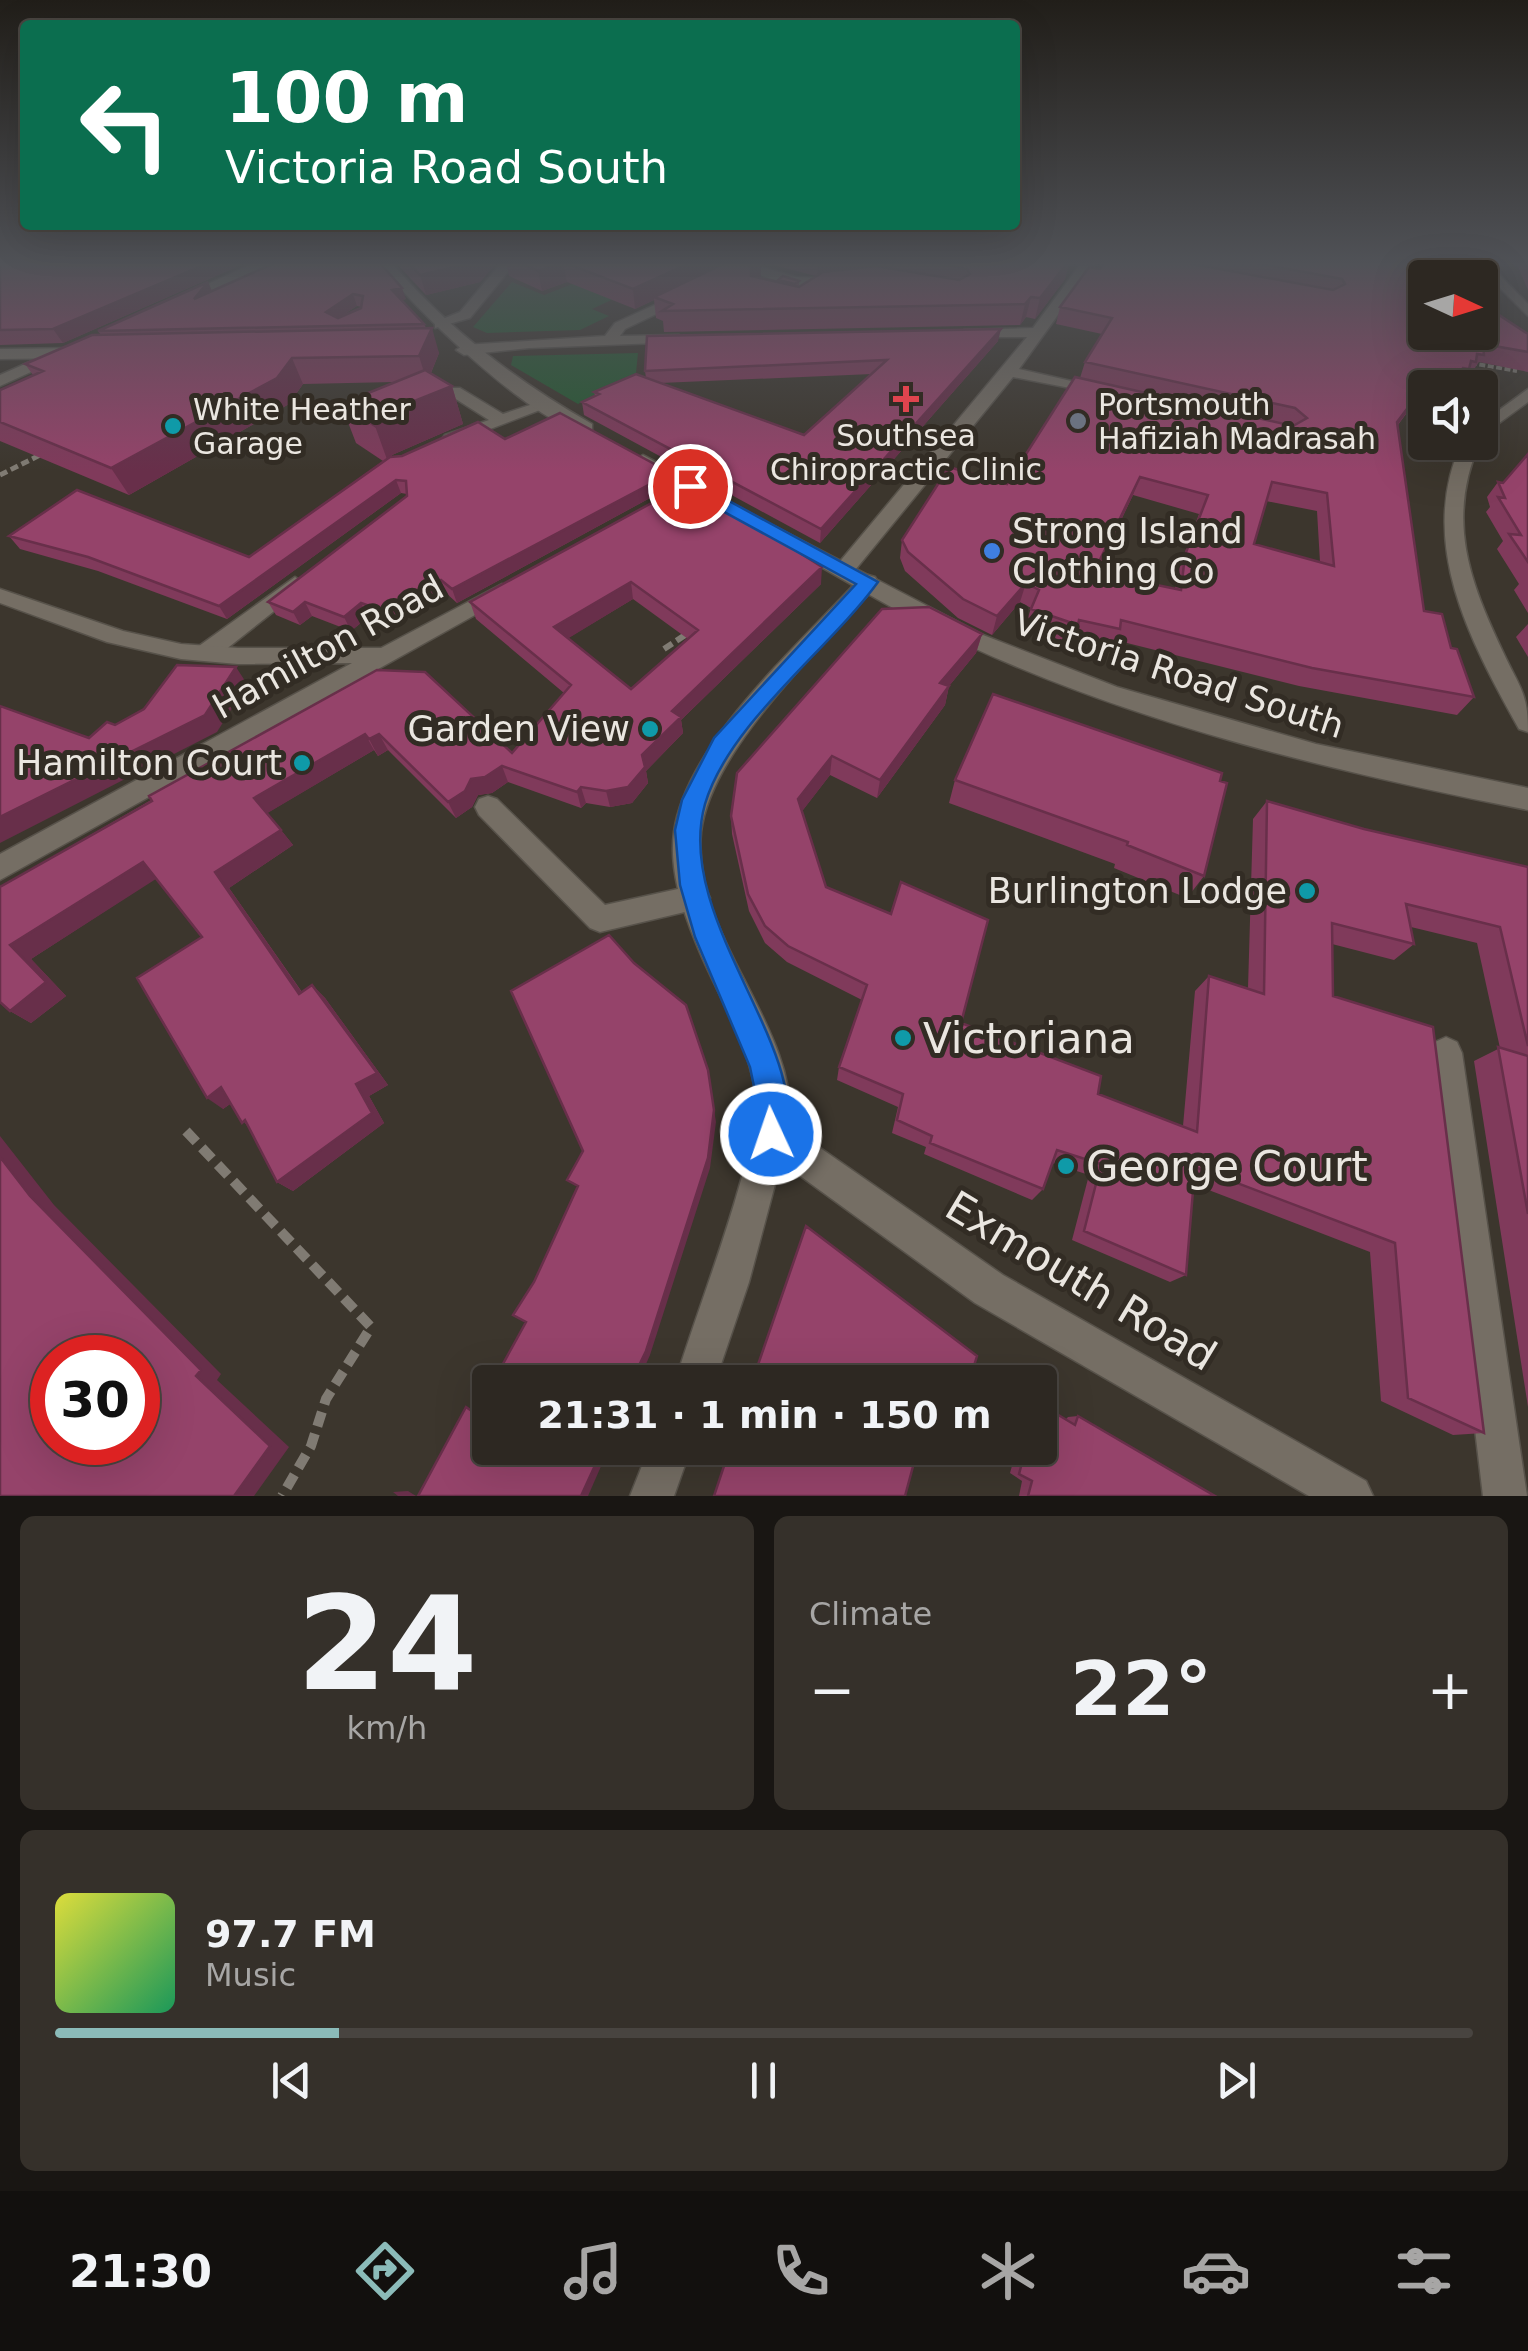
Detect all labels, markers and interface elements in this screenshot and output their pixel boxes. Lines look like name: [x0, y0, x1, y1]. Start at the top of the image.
text: 100 m: [225, 57, 468, 139]
icon: left: [60, 60, 190, 190]
text: Victoria Road South: [225, 141, 668, 194]
north arrow: [1408, 260, 1498, 350]
map controls: [1408, 260, 1498, 460]
button: sound: [1408, 370, 1498, 460]
marker: Southsea Chiropractic Clinic: [893, 386, 919, 412]
place label: Portsmouth Hafiziah Madrasah: [1098, 387, 1376, 456]
place label: White Heather Garage: [193, 392, 411, 461]
marker: Portsmouth Hafiziah Madrasah: [1067, 410, 1089, 432]
marker: White Heather Garage: [162, 415, 184, 437]
place label: Southsea Chiropractic Clinic: [770, 418, 1042, 487]
pin: [648, 444, 733, 529]
icon: arrive: [663, 459, 718, 514]
place label: Strong Island Clothing Co: [1012, 511, 1243, 591]
marker: Strong Island Clothing Co: [981, 540, 1003, 562]
street label: Hamilton Road: [206, 567, 450, 727]
street label: Victoria Road South: [1009, 602, 1349, 746]
place label: Garden View: [408, 709, 630, 749]
marker: Garden View: [639, 718, 661, 740]
place label: Hamilton Court: [16, 743, 282, 783]
marker: Hamilton Court: [291, 752, 313, 774]
place label: Burlington Lodge: [988, 871, 1287, 911]
marker: Burlington Lodge: [1296, 880, 1318, 902]
place label: Victoriana: [923, 1014, 1135, 1063]
marker: Victoriana: [892, 1027, 914, 1049]
position arrow: [719, 1082, 823, 1186]
place label: George Court: [1086, 1142, 1368, 1191]
marker: George Court: [1055, 1155, 1077, 1177]
street label: Exmouth Road: [937, 1181, 1225, 1381]
speed limit sign: 30: [30, 1335, 160, 1465]
text: 21:31 · 1 min · 150 m: [537, 1393, 992, 1437]
text: 24: [297, 1568, 477, 1720]
text: Climate: [809, 1595, 932, 1633]
text: 22°: [1070, 1645, 1212, 1733]
text: −: [809, 1658, 855, 1722]
text: +: [1427, 1658, 1473, 1722]
text: km/h: [347, 1709, 427, 1747]
text: 97.7 FM: [205, 1912, 376, 1956]
text: Music: [205, 1956, 296, 1994]
icon: previous: [264, 2053, 319, 2108]
icon: pause: [736, 2053, 791, 2108]
icon: next: [1209, 2053, 1264, 2108]
icon: directions: [350, 2236, 420, 2306]
icon: music: [558, 2236, 628, 2306]
icon: phone: [766, 2236, 836, 2306]
icon: climate: [973, 2236, 1043, 2306]
icon: car: [1181, 2236, 1251, 2306]
icon: filters: [1389, 2236, 1459, 2306]
text: 21:30: [69, 2245, 212, 2298]

